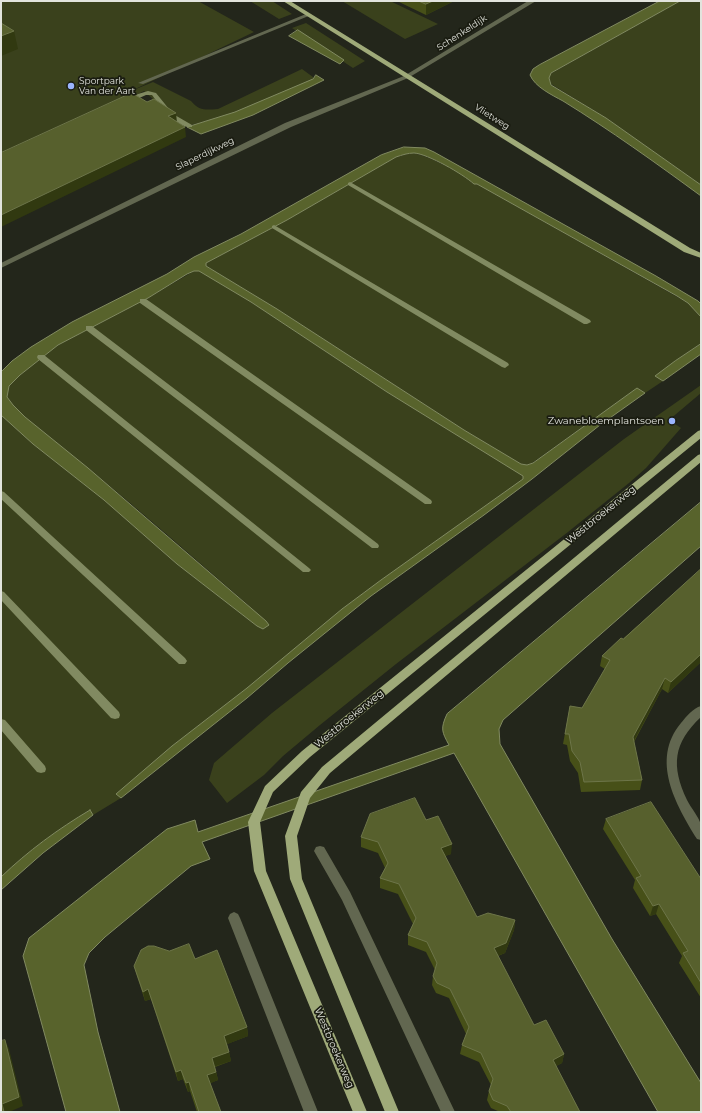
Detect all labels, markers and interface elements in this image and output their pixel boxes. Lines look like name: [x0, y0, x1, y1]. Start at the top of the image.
street label: Schenkeldijk: [435, 13, 489, 53]
place label: Sportpark Van der Aart: [79, 76, 135, 97]
marker: Sportpark Van der Aart: [66, 81, 76, 91]
street label: Vlietweg: [472, 102, 512, 132]
street label: Slaperdijkweg: [174, 135, 236, 173]
place label: Zwanebloemplantsoen: [548, 415, 664, 427]
marker: Zwanebloemplantsoen: [667, 416, 677, 426]
street label: Westbroekerweg: [564, 483, 638, 547]
street label: Westbroekerweg: [312, 687, 386, 751]
street label: Westbroekerweg: [312, 1006, 356, 1090]

